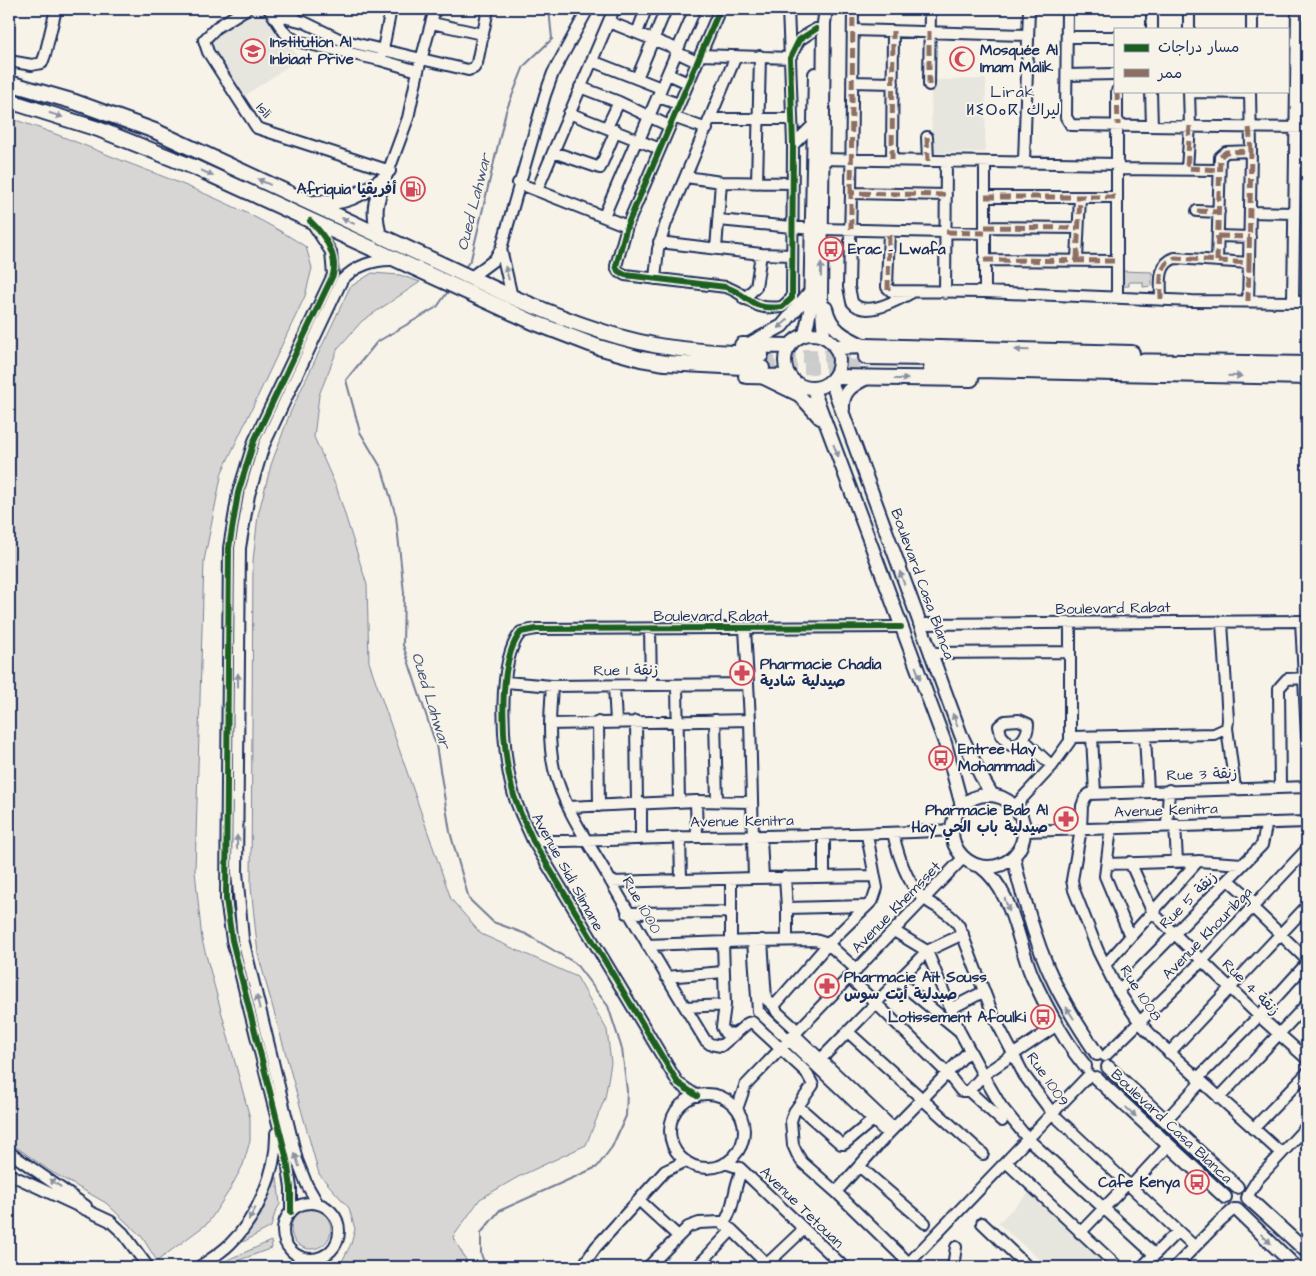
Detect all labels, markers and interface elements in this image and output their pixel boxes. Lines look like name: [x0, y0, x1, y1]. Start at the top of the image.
legend: [1114, 28, 1288, 92]
place label: Institution Al Inbiaat Prive: [270, 32, 354, 70]
text: مسار دراجات: [1158, 37, 1239, 58]
school or university icon: Institution Al Inbiaat Prive: [240, 38, 266, 64]
place label: Mosquée Al Imam Malik: [980, 40, 1059, 78]
mosque icon: Mosquée Al Imam Malik: [949, 46, 975, 72]
text: ممر: [1156, 63, 1182, 84]
district label: Lirak ⵍⵉⵔⴰⴽ ليراك: [966, 81, 1060, 121]
street label: Isli: [251, 98, 277, 123]
one-way arrow: [48, 112, 63, 120]
water label: Oued Lahwar: [451, 149, 497, 253]
one-way arrow: [200, 170, 214, 178]
fuel station icon: Afriquia أفريقيا: [400, 176, 426, 202]
one-way arrow: [257, 178, 271, 186]
place label: Afriquia أفريقيا: [297, 179, 397, 200]
one-way arrow: [340, 217, 355, 225]
bus stop icon: Erac - Lwafa: [818, 236, 844, 262]
place label: Erac - Lwafa: [848, 239, 946, 260]
one-way arrow: [817, 261, 825, 277]
one-way arrow: [503, 265, 511, 280]
one-way arrow: [777, 318, 789, 330]
one-way arrow: [1013, 345, 1029, 353]
one-way arrow: [1227, 372, 1243, 380]
one-way arrow: [893, 375, 909, 383]
one-way arrow: [832, 444, 840, 459]
street label: Boulevard Casa Blanca: [885, 506, 960, 663]
one-way arrow: [898, 571, 905, 586]
street label: Boulevard Rabat: [1055, 597, 1171, 620]
street label: Boulevard Rabat: [653, 606, 769, 627]
water label: Oued Lahwar: [406, 650, 457, 753]
place label: Pharmacie Chadia صيدلية شادية: [760, 654, 882, 692]
street label: Rue 1 زنقة: [593, 659, 659, 682]
pharmacy icon: Pharmacie Chadia صيدلية شادية: [729, 660, 755, 686]
one-way arrow: [914, 666, 922, 681]
one-way arrow: [234, 671, 242, 687]
one-way arrow: [951, 712, 958, 727]
place label: Entree Hay Mohammadi: [958, 739, 1037, 777]
bus stop icon: Entree Hay Mohammadi: [928, 745, 954, 771]
street label: Rue 3 زنقة: [1166, 763, 1238, 786]
street label: Avenue Kenitra: [1114, 798, 1219, 823]
place label: Pharmacie Bab Al Hay صيدلية باب الحي: [912, 800, 1049, 841]
pharmacy icon: Pharmacie Bab Al Hay صيدلية باب الحي: [1053, 806, 1079, 832]
street label: Avenue Sidi Slimane: [526, 810, 609, 935]
street label: Avenue Kenitra: [690, 810, 794, 833]
one-way arrow: [233, 834, 241, 850]
street label: Avenue Khemsset: [847, 857, 946, 958]
street label: Rue 5 زنقة: [1155, 867, 1222, 934]
street label: Rue 1000: [617, 873, 667, 938]
street label: Avenue Khouribga: [1158, 882, 1258, 985]
one-way arrow: [1004, 898, 1011, 913]
street label: Rue 4 زنقة: [1217, 954, 1284, 1020]
street label: Rue 1008: [1115, 961, 1167, 1026]
place label: Pharmacie Aït Souss صيدلية أيت سوس: [844, 967, 987, 1005]
pharmacy icon: Pharmacie Aït Souss صيدلية أيت سوس: [814, 973, 840, 999]
one-way arrow: [254, 995, 262, 1010]
bus stop icon: Lotissement Afoulki: [1030, 1004, 1056, 1030]
one-way arrow: [1066, 1006, 1075, 1020]
place label: Lotissement Afoulki: [888, 1007, 1027, 1028]
street label: Rue 1009: [1021, 1048, 1074, 1111]
street label: Boulevard Casa Blanca: [1106, 1064, 1237, 1189]
one-way arrow: [1125, 1106, 1137, 1118]
one-way arrow: [293, 1152, 301, 1167]
street label: Avenue Tetouan: [755, 1162, 849, 1253]
bus stop icon: Cafe Kenya: [1184, 1169, 1210, 1195]
place label: Cafe Kenya: [1098, 1172, 1180, 1194]
one-way arrow: [48, 1178, 62, 1188]
one-way arrow: [248, 1207, 256, 1221]
one-way arrow: [1260, 1233, 1272, 1245]

